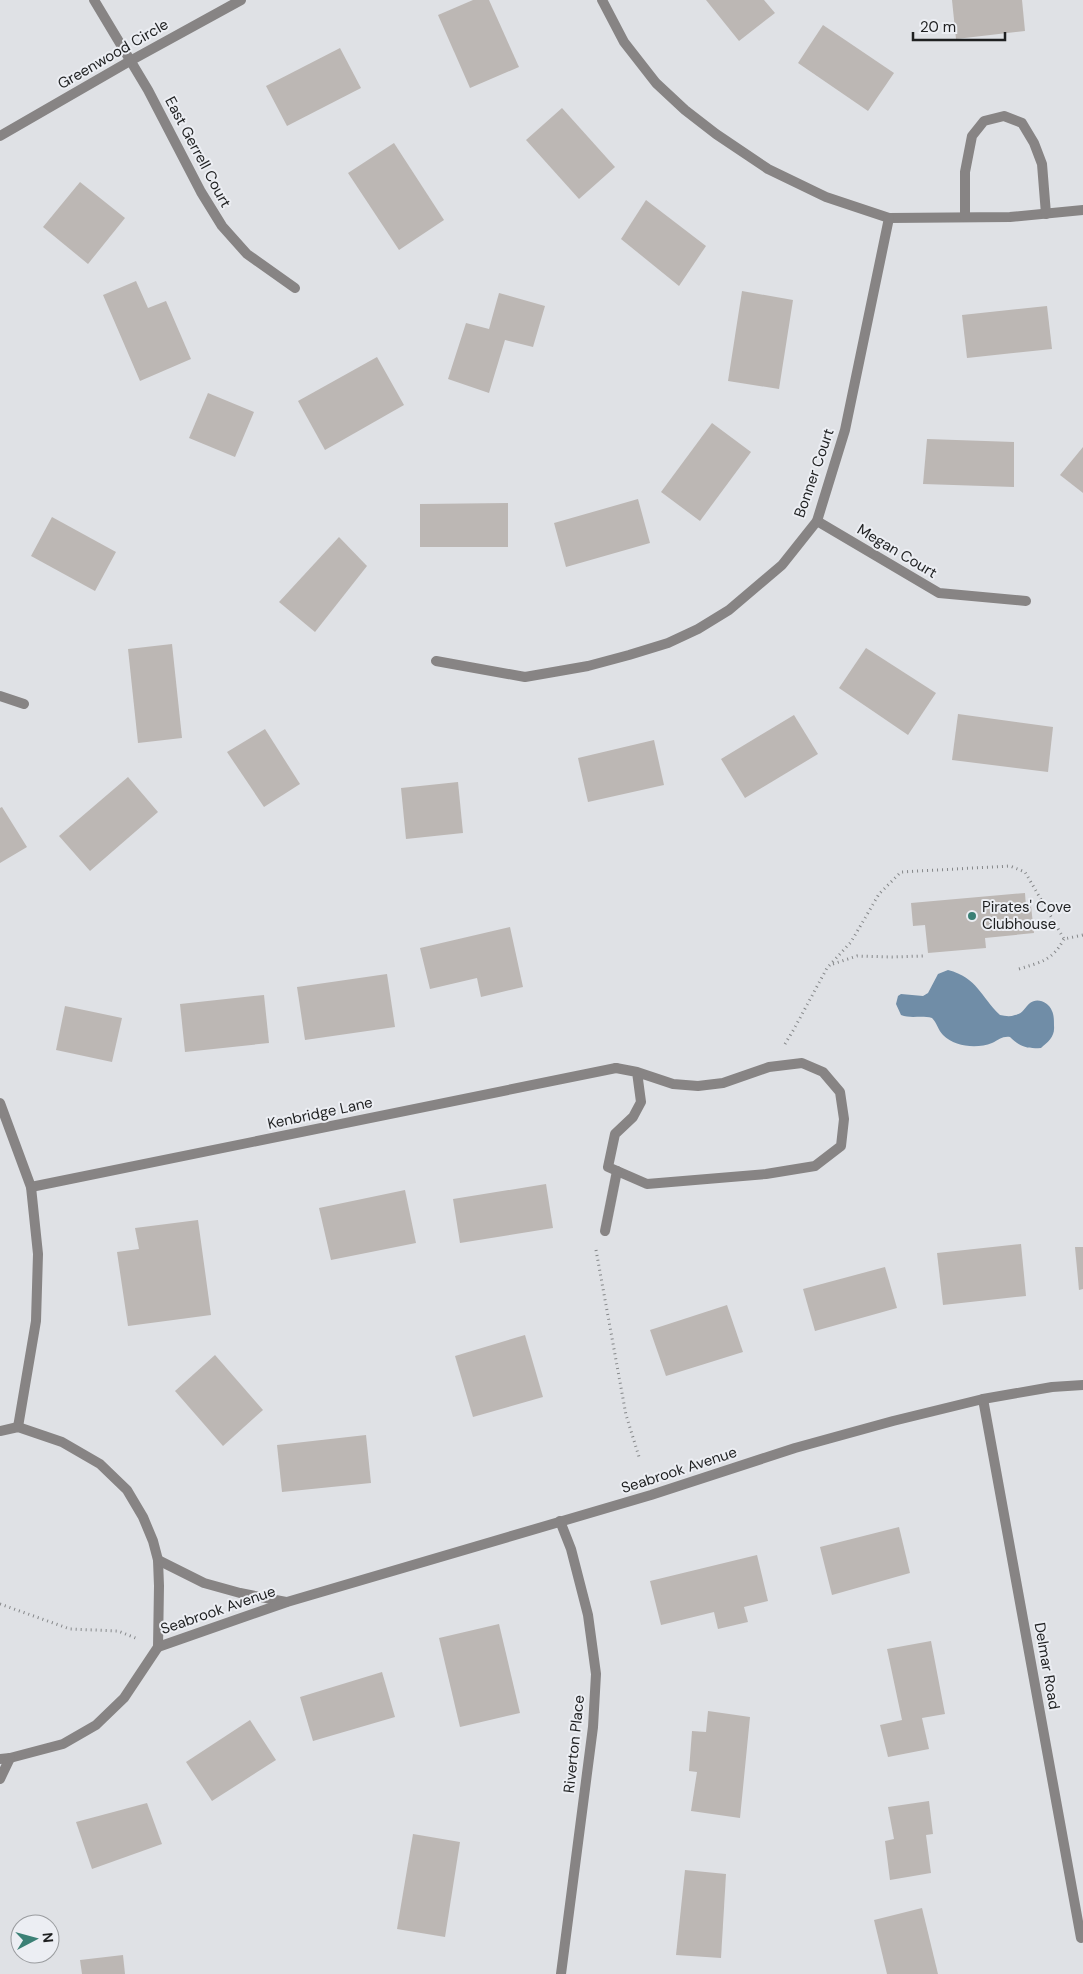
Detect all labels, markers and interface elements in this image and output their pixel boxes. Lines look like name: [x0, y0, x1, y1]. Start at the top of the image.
scale bar: [913, 10, 1006, 42]
street label: Greenwood Circle: [54, 14, 172, 94]
text: 20 m: [920, 17, 956, 37]
street label: East Gerrell Court: [160, 93, 236, 211]
street label: Bonner Court: [789, 426, 839, 520]
street label: Megan Court: [853, 519, 941, 583]
place label: Pirates' Cove Clubhouse: [982, 897, 1071, 934]
marker: Pirates' Cove Clubhouse: [966, 910, 978, 922]
street label: Kenbridge Lane: [266, 1092, 374, 1134]
street label: Seabrook Avenue: [619, 1442, 739, 1498]
street label: Seabrook Avenue: [158, 1581, 278, 1639]
street label: Delmar Road: [1029, 1621, 1065, 1711]
street label: Riverton Place: [559, 1694, 589, 1794]
north arrow: [10, 1914, 60, 1964]
text: N: [38, 1932, 57, 1944]

